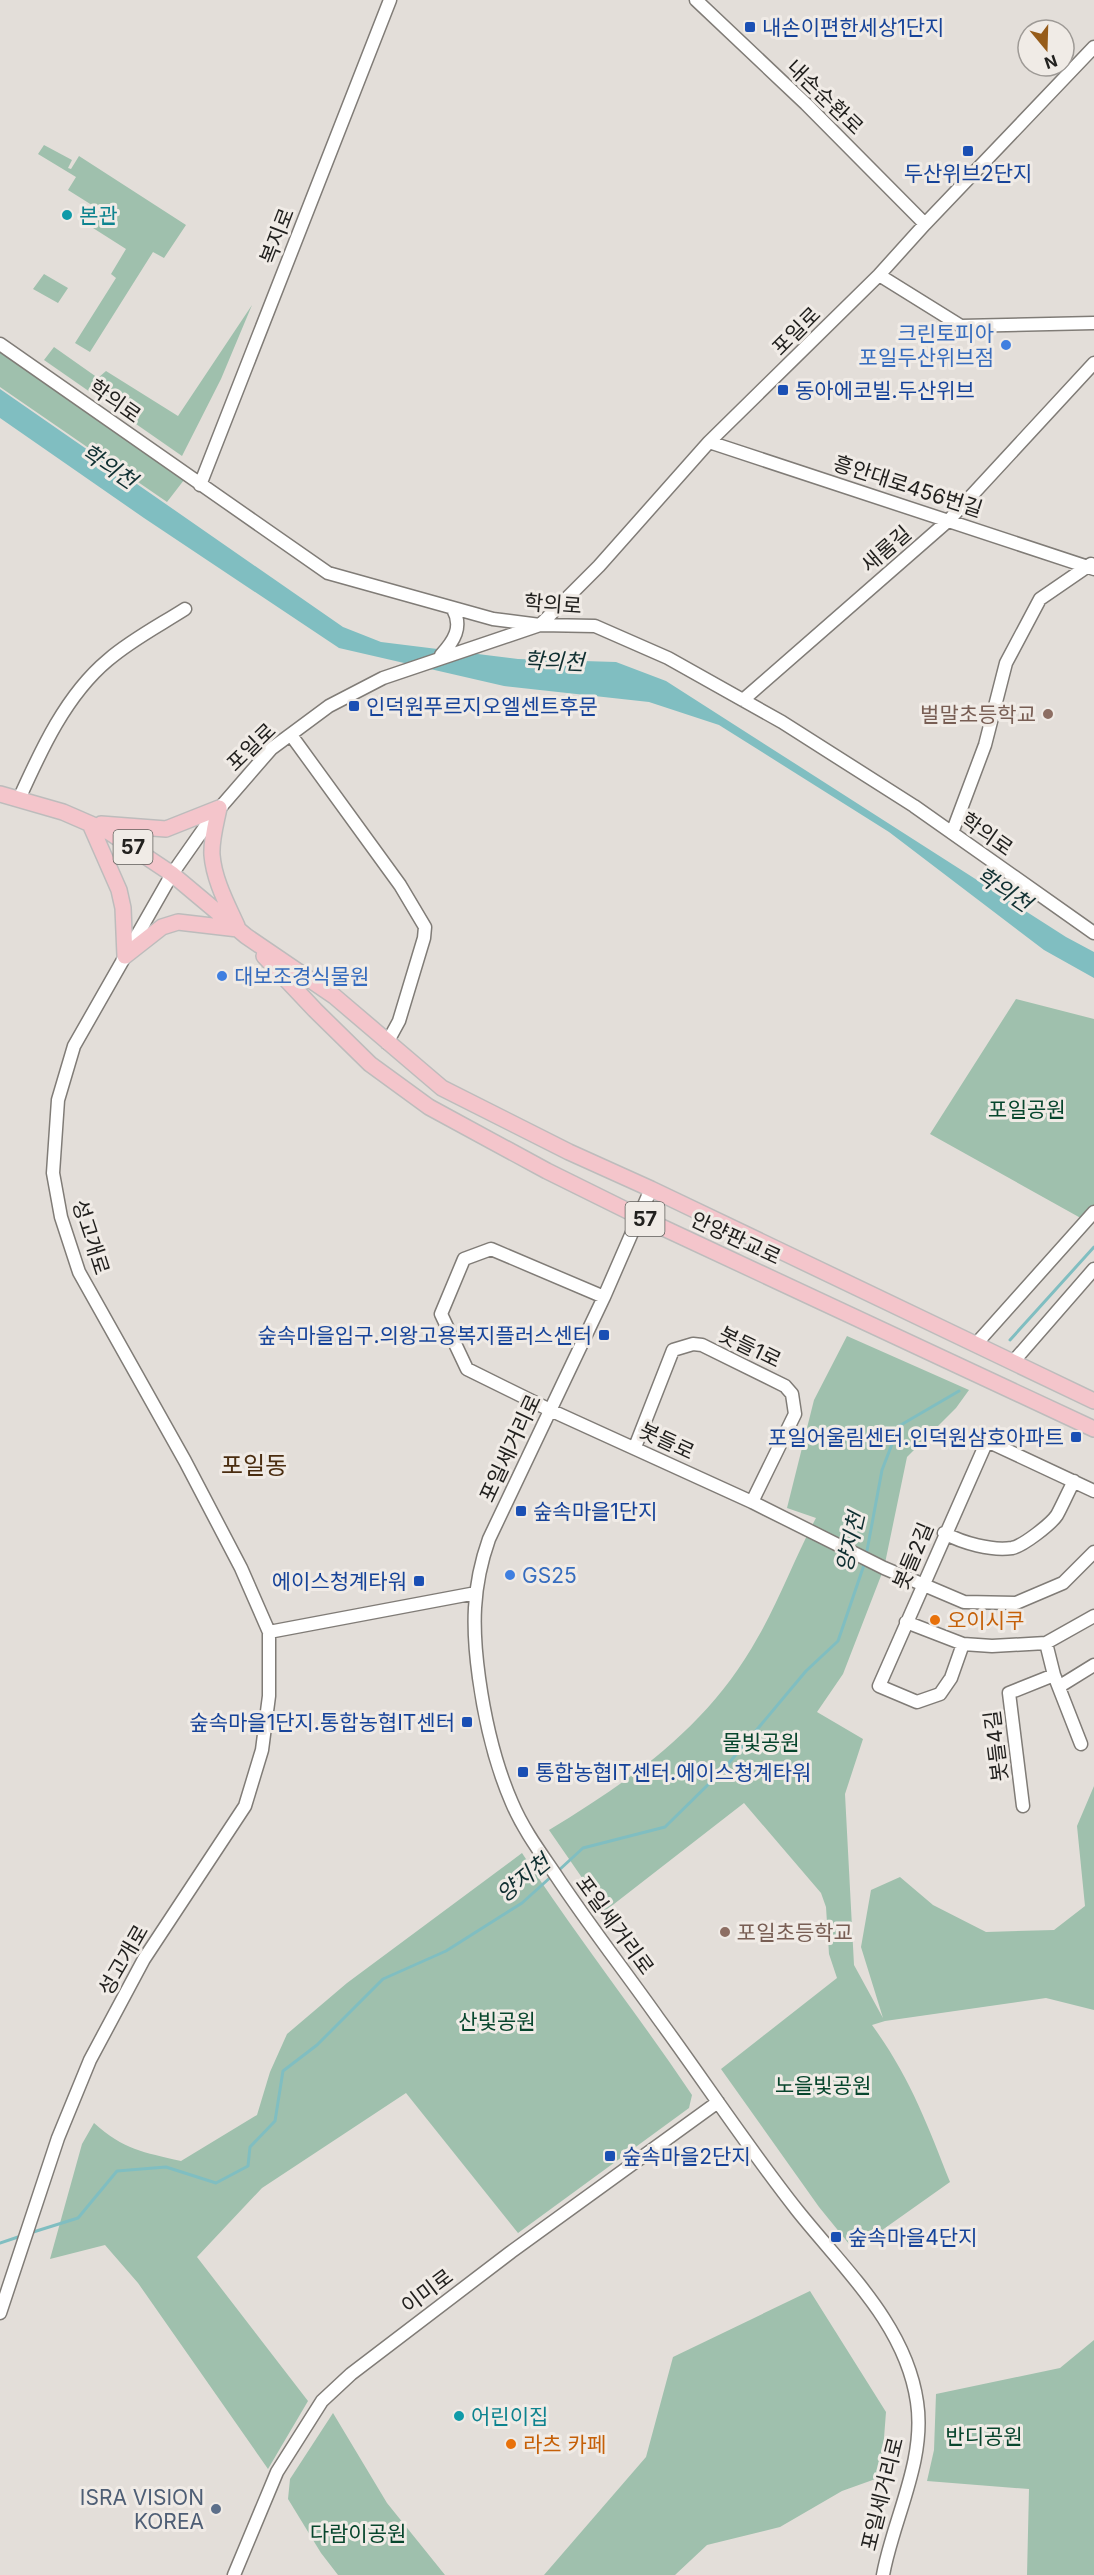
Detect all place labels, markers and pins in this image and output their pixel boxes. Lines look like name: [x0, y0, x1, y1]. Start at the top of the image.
place label: 내손이편한세상1단지: [762, 15, 944, 40]
marker: 내손이편한세상1단지: [743, 20, 757, 34]
marker: 두산위브2단지: [961, 144, 975, 158]
place label: 두산위브2단지: [904, 161, 1032, 186]
place label: 본관: [79, 203, 118, 228]
marker: 본관: [60, 208, 74, 222]
place label: 크린토피아 포일두산위브점: [859, 321, 994, 370]
marker: 크린토피아 포일두산위브점: [999, 338, 1013, 352]
place label: 동아에코빌.두산위브: [795, 378, 975, 403]
marker: 동아에코빌.두산위브: [776, 383, 790, 397]
place label: 인덕원푸르지오엘센트후문: [366, 694, 598, 719]
marker: 인덕원푸르지오엘센트후문: [347, 699, 361, 713]
place label: 벌말초등학교: [920, 702, 1036, 727]
marker: 벌말초등학교: [1041, 707, 1055, 721]
place label: 대보조경식물원: [234, 964, 369, 989]
marker: 대보조경식물원: [215, 969, 229, 983]
place label: 숲속마을입구.의왕고용복지플러스센터: [258, 1323, 592, 1348]
marker: 숲속마을입구.의왕고용복지플러스센터: [597, 1328, 611, 1342]
place label: 포일어울림센터.인덕원삼호아파트: [768, 1425, 1064, 1450]
marker: 포일어울림센터.인덕원삼호아파트: [1069, 1430, 1083, 1444]
place label: 숲속마을1단지: [533, 1499, 657, 1524]
marker: 숲속마을1단지: [514, 1504, 528, 1518]
place label: GS25: [522, 1563, 577, 1588]
marker: GS25: [503, 1568, 517, 1582]
place label: 에이스청계타워: [272, 1569, 407, 1594]
marker: 에이스청계타워: [412, 1574, 426, 1588]
place label: 오이시쿠: [947, 1608, 1024, 1633]
marker: 오이시쿠: [928, 1613, 942, 1627]
place label: 숲속마을1단지.통합농협IT센터: [189, 1710, 455, 1735]
marker: 숲속마을1단지.통합농협IT센터: [460, 1715, 474, 1729]
place label: 통합농협IT센터.에이스청계타워: [535, 1760, 811, 1785]
marker: 통합농협IT센터.에이스청계타워: [516, 1765, 530, 1779]
place label: 포일초등학교: [737, 1920, 853, 1945]
marker: 포일초등학교: [718, 1925, 732, 1939]
place label: 숲속마을2단지: [622, 2144, 751, 2169]
marker: 숲속마을2단지: [603, 2149, 617, 2163]
place label: 숲속마을4단지: [848, 2225, 978, 2250]
marker: 숲속마을4단지: [829, 2230, 843, 2244]
place label: 어린이집: [471, 2404, 548, 2429]
marker: 어린이집: [452, 2409, 466, 2423]
place label: 라츠 카페: [523, 2432, 606, 2457]
marker: 라츠 카페: [504, 2437, 518, 2451]
place label: ISRA VISION KOREA: [80, 2485, 204, 2534]
marker: ISRA VISION KOREA: [209, 2502, 223, 2516]

